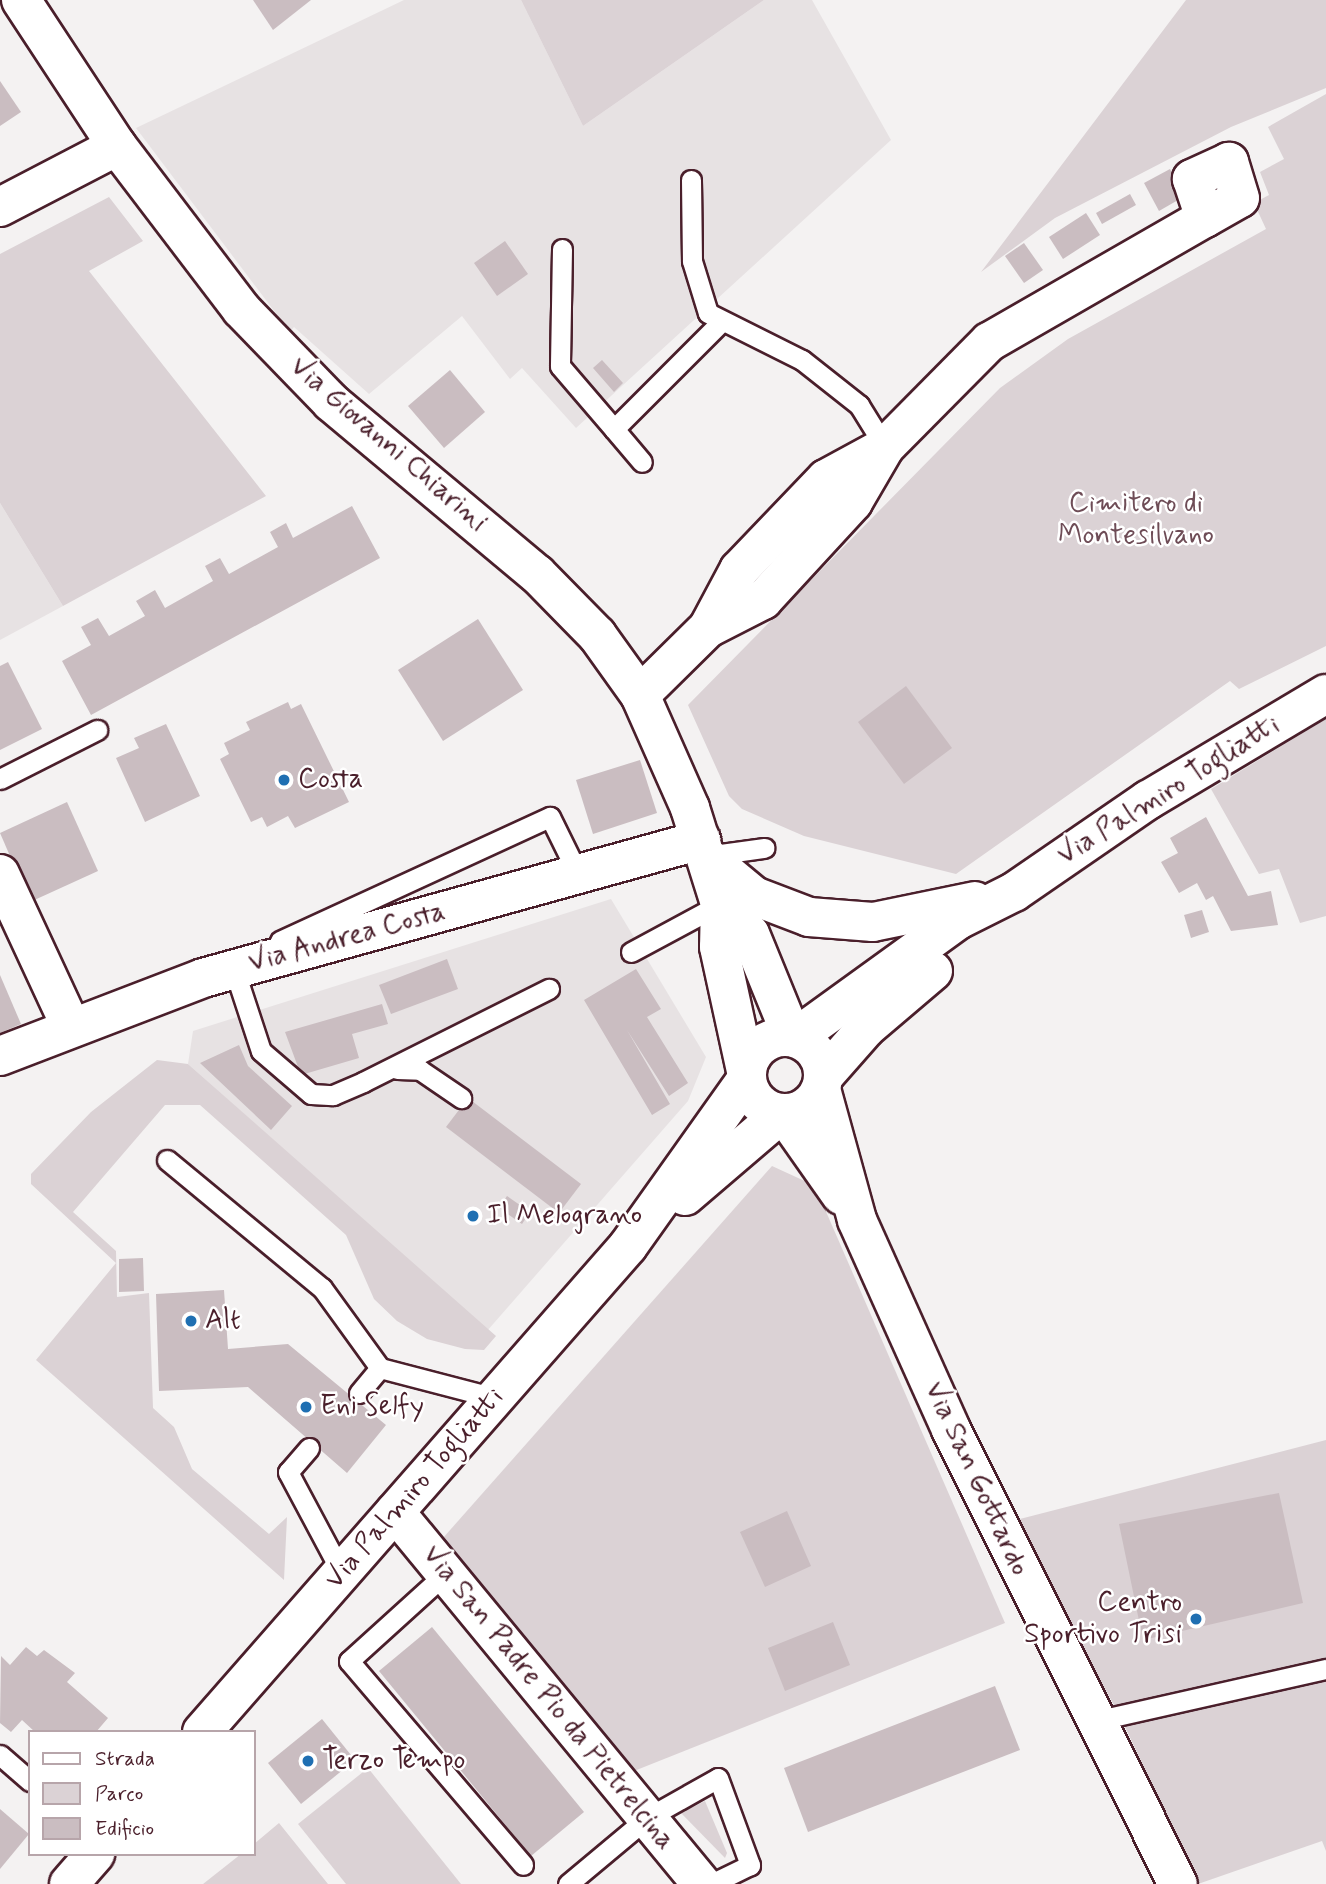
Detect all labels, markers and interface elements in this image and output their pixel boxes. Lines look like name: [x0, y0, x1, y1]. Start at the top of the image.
street label: Via Giovanni Chiarini: [284, 352, 492, 538]
park label: Cimitero di Montesilvano: [1058, 487, 1214, 553]
street label: Via Palmiro Togliatti: [1053, 710, 1285, 872]
place label: Costa: [298, 763, 363, 797]
marker: Costa: [276, 772, 292, 788]
street label: Via Andrea Costa: [243, 895, 451, 981]
place label: Il Melograno: [487, 1199, 641, 1233]
marker: Il Melograno: [465, 1208, 481, 1224]
place label: Alt: [205, 1304, 241, 1338]
marker: Alt: [183, 1313, 199, 1329]
street label: Via San Gottardo: [917, 1378, 1035, 1580]
street label: Via Palmiro Togliatti: [319, 1383, 511, 1595]
place label: Eni Selfy: [320, 1390, 425, 1424]
marker: Eni Selfy: [298, 1399, 314, 1415]
street label: Via San Padre Pio da Pietrelcina: [415, 1539, 681, 1857]
place label: Centro Sportivo Trisi: [1031, 1586, 1182, 1652]
marker: Centro Sportivo Trisi: [1188, 1611, 1204, 1627]
legend: [28, 1730, 256, 1856]
place label: Terzo Tempo: [322, 1744, 466, 1778]
text: Strada: [95, 1745, 155, 1773]
marker: Terzo Tempo: [300, 1753, 316, 1769]
text: Parco: [95, 1780, 143, 1808]
text: Edificio: [95, 1815, 154, 1843]

